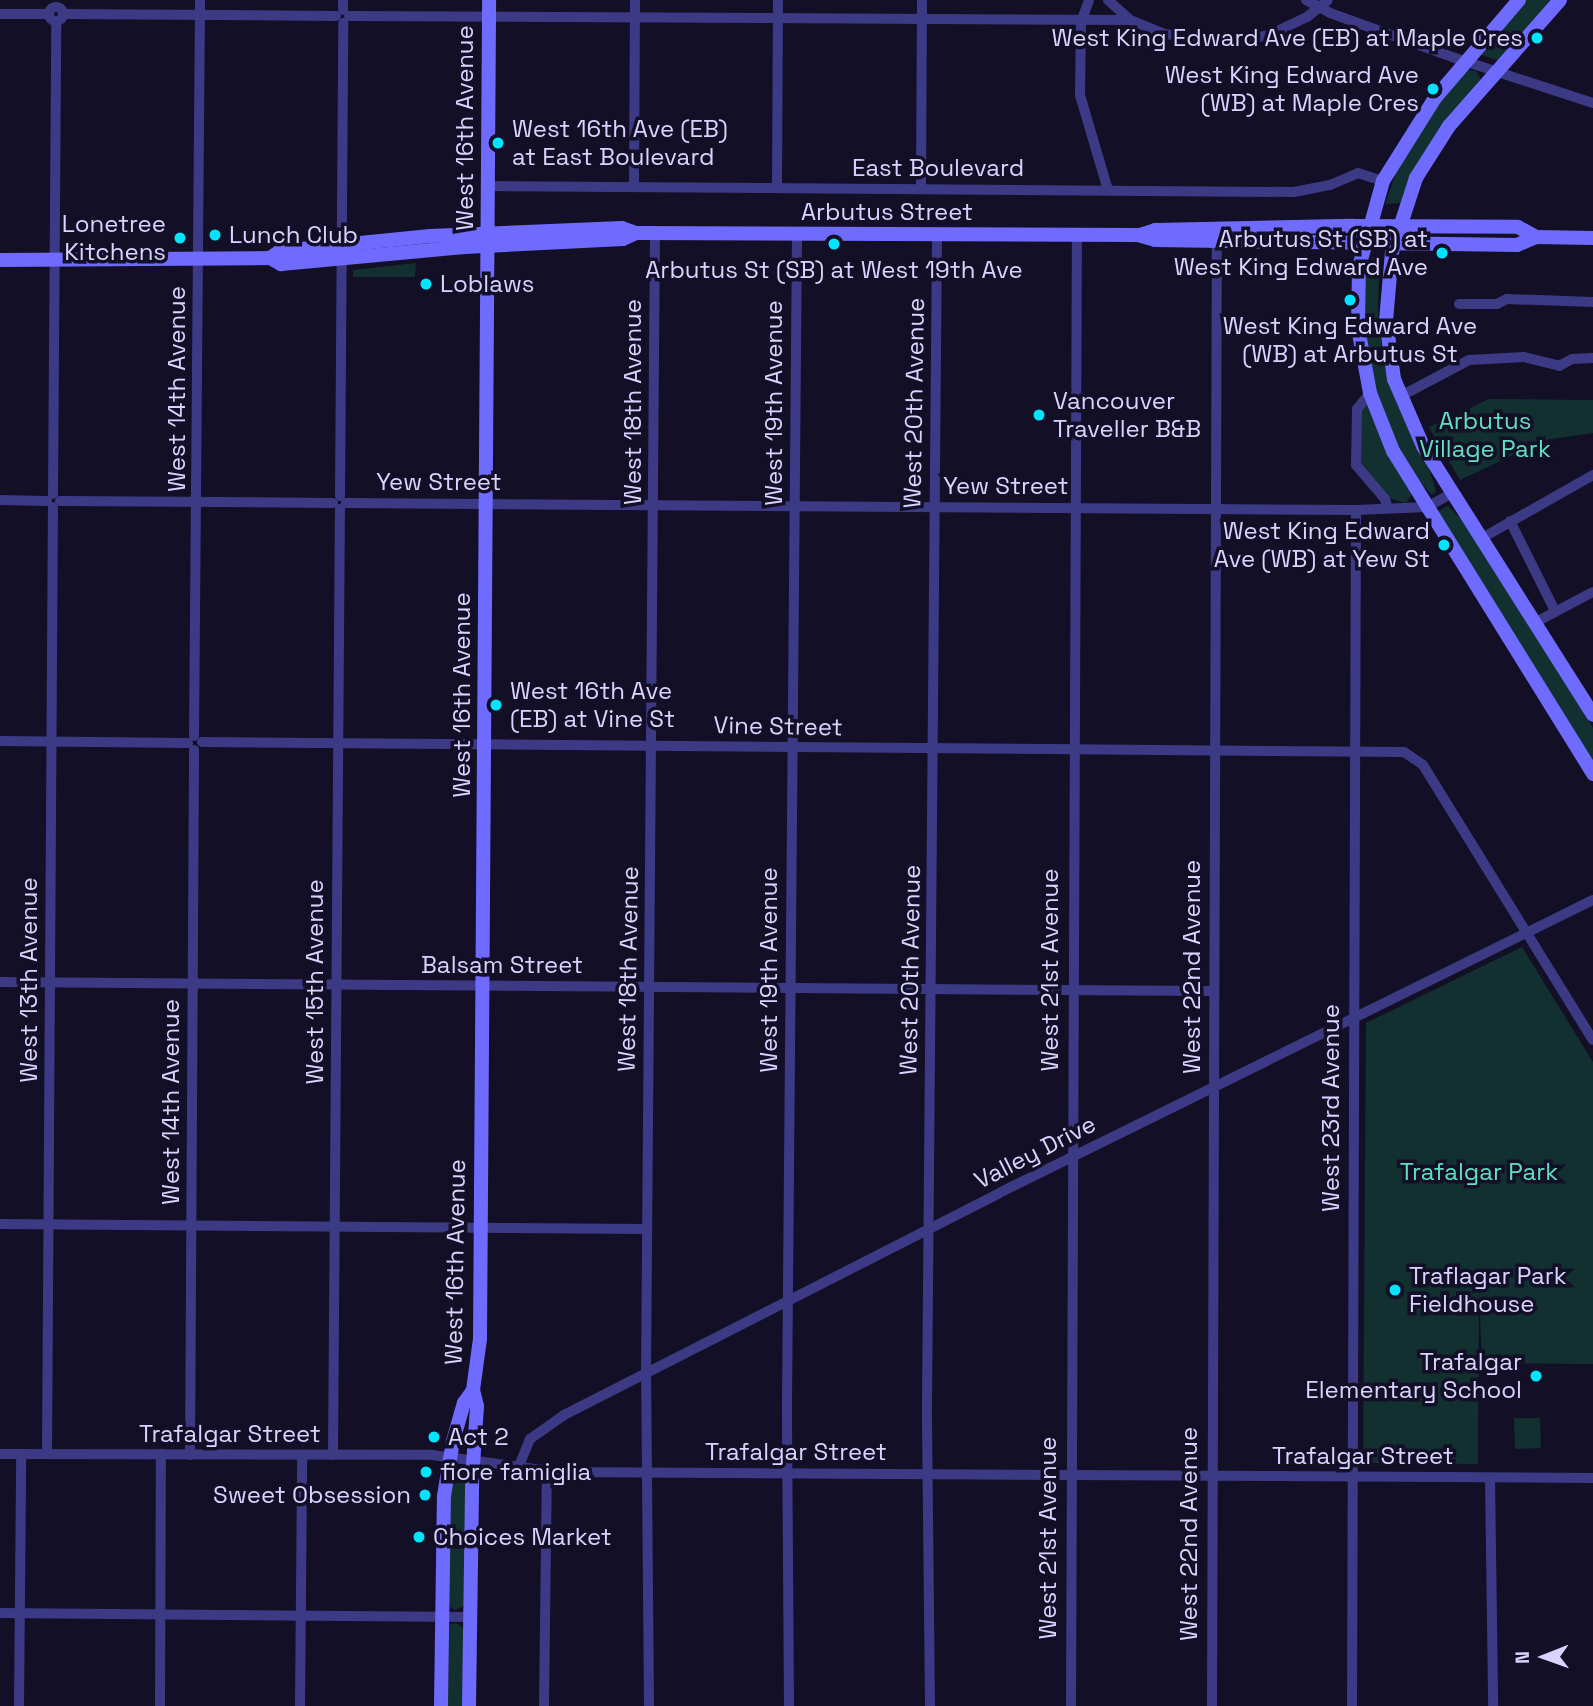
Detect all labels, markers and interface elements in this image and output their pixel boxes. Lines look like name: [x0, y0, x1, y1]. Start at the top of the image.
place label: West King Edward Ave (EB) at Maple Cres: [1051, 24, 1523, 52]
street label: West 16th Avenue: [451, 25, 479, 231]
marker: West King Edward Ave (EB) at Maple Cres: [1529, 30, 1545, 46]
place label: West King Edward Ave (WB) at Maple Cres: [1164, 61, 1419, 117]
marker: West King Edward Ave (WB) at Maple Cres: [1425, 81, 1441, 97]
place label: West 16th Ave (EB) at East Boulevard: [512, 115, 728, 171]
marker: West 16th Ave (EB) at East Boulevard: [490, 135, 506, 151]
street label: East Boulevard: [852, 154, 1024, 182]
street label: Arbutus Street: [801, 198, 973, 226]
place label: Lonetree Kitchens: [62, 210, 166, 266]
place label: Lunch Club: [229, 221, 358, 249]
place label: Arbutus St (SB) at West King Edward Ave: [1173, 225, 1428, 281]
marker: Lunch Club: [207, 227, 223, 243]
marker: Lonetree Kitchens: [172, 230, 188, 246]
marker: Arbutus St (SB) at West 19th Ave: [826, 236, 842, 252]
marker: Arbutus St (SB) at West King Edward Ave: [1434, 245, 1450, 261]
place label: Arbutus St (SB) at West 19th Ave: [645, 256, 1023, 284]
place label: Loblaws: [440, 270, 535, 298]
marker: Loblaws: [418, 276, 434, 292]
street label: West 14th Avenue: [163, 286, 191, 492]
marker: West King Edward Ave (WB) at Arbutus St: [1342, 292, 1358, 308]
street label: West 20th Avenue: [898, 297, 930, 509]
street label: West 18th Avenue: [619, 299, 647, 505]
street label: West 19th Avenue: [760, 300, 788, 506]
place label: West King Edward Ave (WB) at Arbutus St: [1223, 312, 1477, 368]
place label: Vancouver Traveller B&B: [1053, 387, 1201, 443]
marker: Vancouver Traveller B&B: [1031, 407, 1047, 423]
park label: Arbutus Village Park: [1419, 407, 1551, 463]
street label: Yew Street: [376, 468, 502, 496]
street label: Yew Street: [943, 472, 1069, 500]
place label: West King Edward Ave (WB) at Yew St: [1214, 517, 1430, 573]
marker: West King Edward Ave (WB) at Yew St: [1436, 537, 1452, 553]
street label: West 16th Avenue: [448, 592, 476, 798]
place label: West 16th Ave (EB) at Vine St: [510, 677, 675, 733]
marker: West 16th Ave (EB) at Vine St: [488, 697, 504, 713]
street label: Vine Street: [713, 710, 843, 742]
street label: West 22nd Avenue: [1178, 860, 1206, 1074]
street label: West 20th Avenue: [894, 864, 926, 1076]
street label: West 18th Avenue: [612, 866, 644, 1072]
street label: West 19th Avenue: [755, 867, 783, 1073]
street label: West 21st Avenue: [1036, 868, 1064, 1072]
street label: West 13th Avenue: [15, 877, 43, 1083]
street label: West 15th Avenue: [301, 879, 329, 1085]
street label: Balsam Street: [421, 951, 583, 979]
street label: West 14th Avenue: [157, 999, 185, 1205]
street label: West 23rd Avenue: [1317, 1004, 1345, 1212]
street label: Valley Drive: [970, 1109, 1100, 1195]
park label: Trafalgar Park: [1400, 1158, 1558, 1186]
street label: West 16th Avenue: [439, 1159, 471, 1365]
place label: Traflagar Park Fieldhouse: [1409, 1262, 1567, 1318]
marker: Traflagar Park Fieldhouse: [1387, 1282, 1403, 1298]
place label: Trafalgar Elementary School: [1305, 1348, 1522, 1404]
marker: Trafalgar Elementary School: [1528, 1368, 1544, 1384]
street label: Trafalgar Street: [139, 1420, 321, 1448]
place label: Act 2: [448, 1423, 509, 1451]
street label: West 22nd Avenue: [1175, 1427, 1203, 1641]
marker: Act 2: [426, 1429, 442, 1445]
street label: West 21st Avenue: [1034, 1436, 1062, 1640]
street label: Trafalgar Street: [705, 1438, 887, 1466]
street label: Trafalgar Street: [1272, 1442, 1454, 1470]
place label: fiore famiglia: [440, 1458, 591, 1486]
marker: fiore famiglia: [418, 1464, 434, 1480]
place label: Sweet Obsession: [213, 1481, 411, 1509]
marker: Sweet Obsession: [417, 1487, 433, 1503]
place label: Choices Market: [433, 1523, 612, 1551]
marker: Choices Market: [411, 1529, 427, 1545]
north arrow: [1509, 1622, 1579, 1692]
text: N: [1510, 1651, 1535, 1664]

